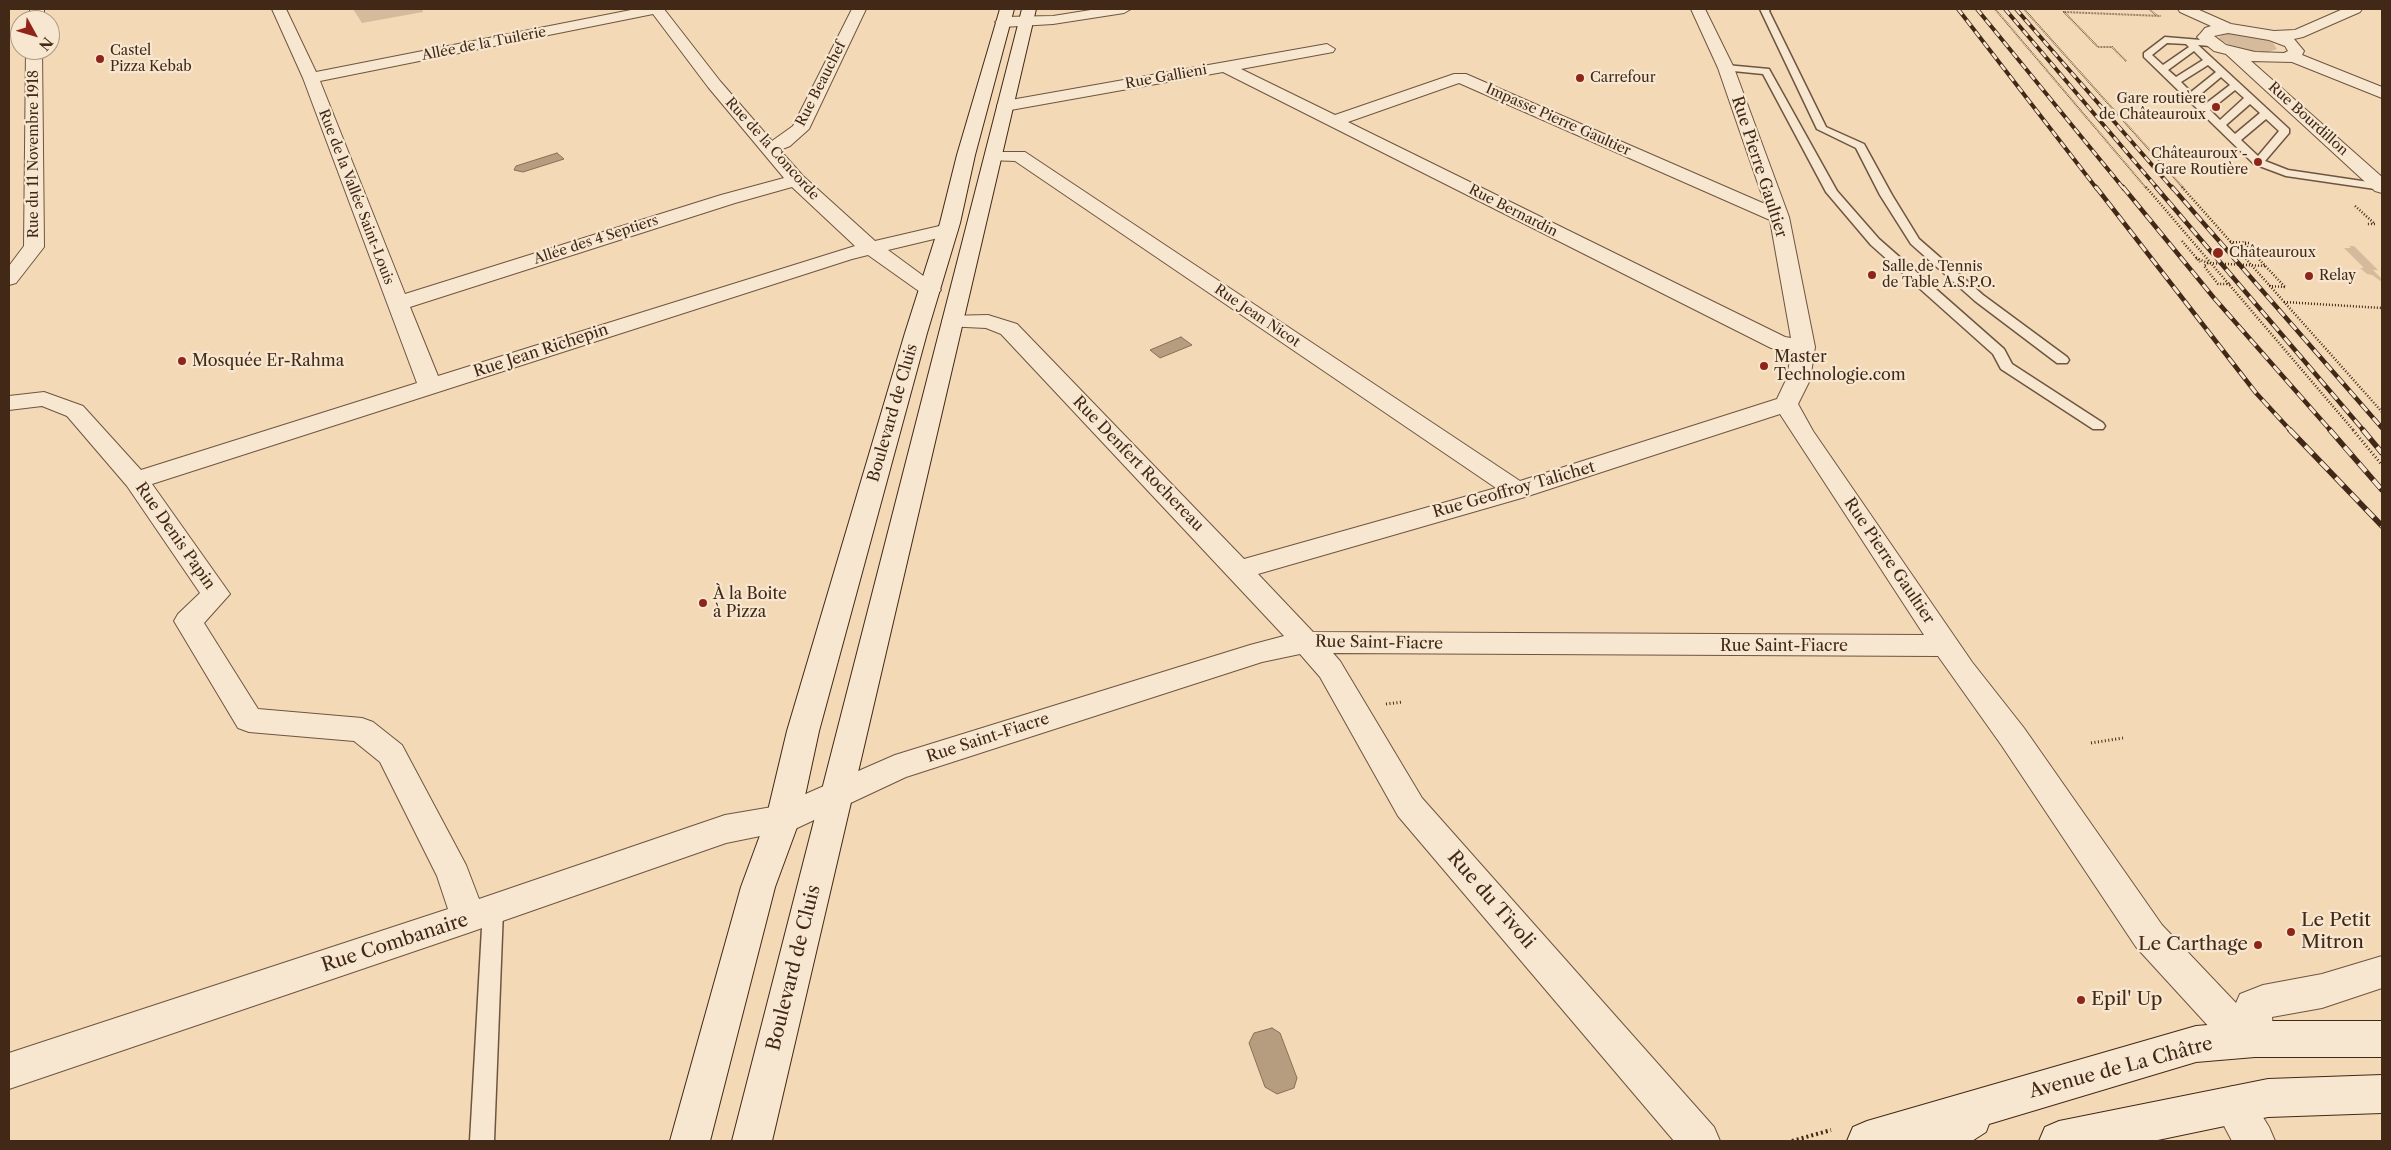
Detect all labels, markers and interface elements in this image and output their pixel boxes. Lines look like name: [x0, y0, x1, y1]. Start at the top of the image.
north arrow: [10, 10, 60, 60]
street label: Allée de la Tuilerie: [420, 24, 548, 64]
text: N: [35, 33, 57, 54]
street label: Rue Beauchef: [792, 39, 850, 129]
place label: Castel Pizza Kebab: [110, 43, 192, 75]
marker: Castel Pizza Kebab: [94, 53, 106, 65]
street label: Rue Gallieni: [1124, 62, 1208, 92]
street label: Rue du 11 Novembre 1918: [26, 70, 42, 238]
place label: Carrefour: [1590, 70, 1656, 86]
marker: Carrefour: [1574, 72, 1586, 84]
street label: Rue Bourdillon: [2265, 79, 2351, 159]
street label: Impasse Pierre Gaultier: [1483, 80, 1633, 160]
place label: Gare routière de Châteauroux: [2099, 91, 2206, 124]
street label: Rue de la Concorde: [722, 94, 822, 204]
street label: Rue Pierre Gaultier: [1727, 94, 1791, 240]
marker: Gare routière de Châteauroux: [2210, 101, 2222, 113]
street label: Rue de la Vallée Saint-Louis: [315, 107, 397, 287]
place label: Châteauroux - Gare Routière: [2151, 146, 2248, 178]
marker: Châteauroux - Gare Routière: [2252, 156, 2264, 168]
street label: Rue Bernardin: [1466, 181, 1560, 241]
street label: Allée des 4 Septiers: [532, 212, 660, 268]
place label: Châteauroux: [2229, 245, 2316, 261]
marker: Châteauroux: [2211, 246, 2225, 260]
place label: Salle de Tennis de Table A.S.P.O.: [1882, 259, 1995, 292]
place label: Relay: [2319, 268, 2356, 284]
marker: Salle de Tennis de Table A.S.P.O.: [1866, 269, 1878, 281]
marker: Relay: [2303, 270, 2315, 282]
street label: Rue Jean Nicot: [1211, 281, 1303, 351]
street label: Rue Jean Richepin: [471, 320, 611, 382]
street label: Boulevard de Cluis: [864, 342, 922, 484]
place label: Master Technologie.com: [1774, 347, 1906, 385]
place label: Mosquée Er-Rahma: [192, 351, 344, 371]
marker: Mosquée Er-Rahma: [176, 355, 188, 367]
marker: Master Technologie.com: [1758, 360, 1770, 372]
street label: Rue Denfert Rochereau: [1068, 392, 1208, 536]
street label: Rue Geoffroy Talichet: [1431, 458, 1597, 522]
street label: Rue Denis Papin: [131, 479, 219, 593]
street label: Rue Pierre Gaultier: [1840, 494, 1938, 628]
place label: À la Boite à Pizza: [713, 584, 787, 622]
marker: À la Boite à Pizza: [697, 597, 709, 609]
street label: Rue Saint-Fiacre: [1315, 632, 1443, 654]
street label: Rue Saint-Fiacre: [1720, 636, 1848, 656]
street label: Rue Saint-Fiacre: [924, 709, 1052, 767]
street label: Rue du Tivoli: [1442, 846, 1540, 954]
street label: Boulevard de Cluis: [762, 883, 826, 1053]
street label: Rue Combanaire: [319, 909, 471, 977]
place label: Le Petit Mitron: [2301, 910, 2371, 954]
marker: Le Petit Mitron: [2285, 926, 2297, 938]
place label: Le Carthage: [2138, 934, 2248, 956]
marker: Le Carthage: [2252, 939, 2264, 951]
place label: Epil' Up: [2091, 989, 2162, 1011]
marker: Epil' Up: [2075, 994, 2087, 1006]
street label: Avenue de La Châtre: [2027, 1033, 2215, 1103]

